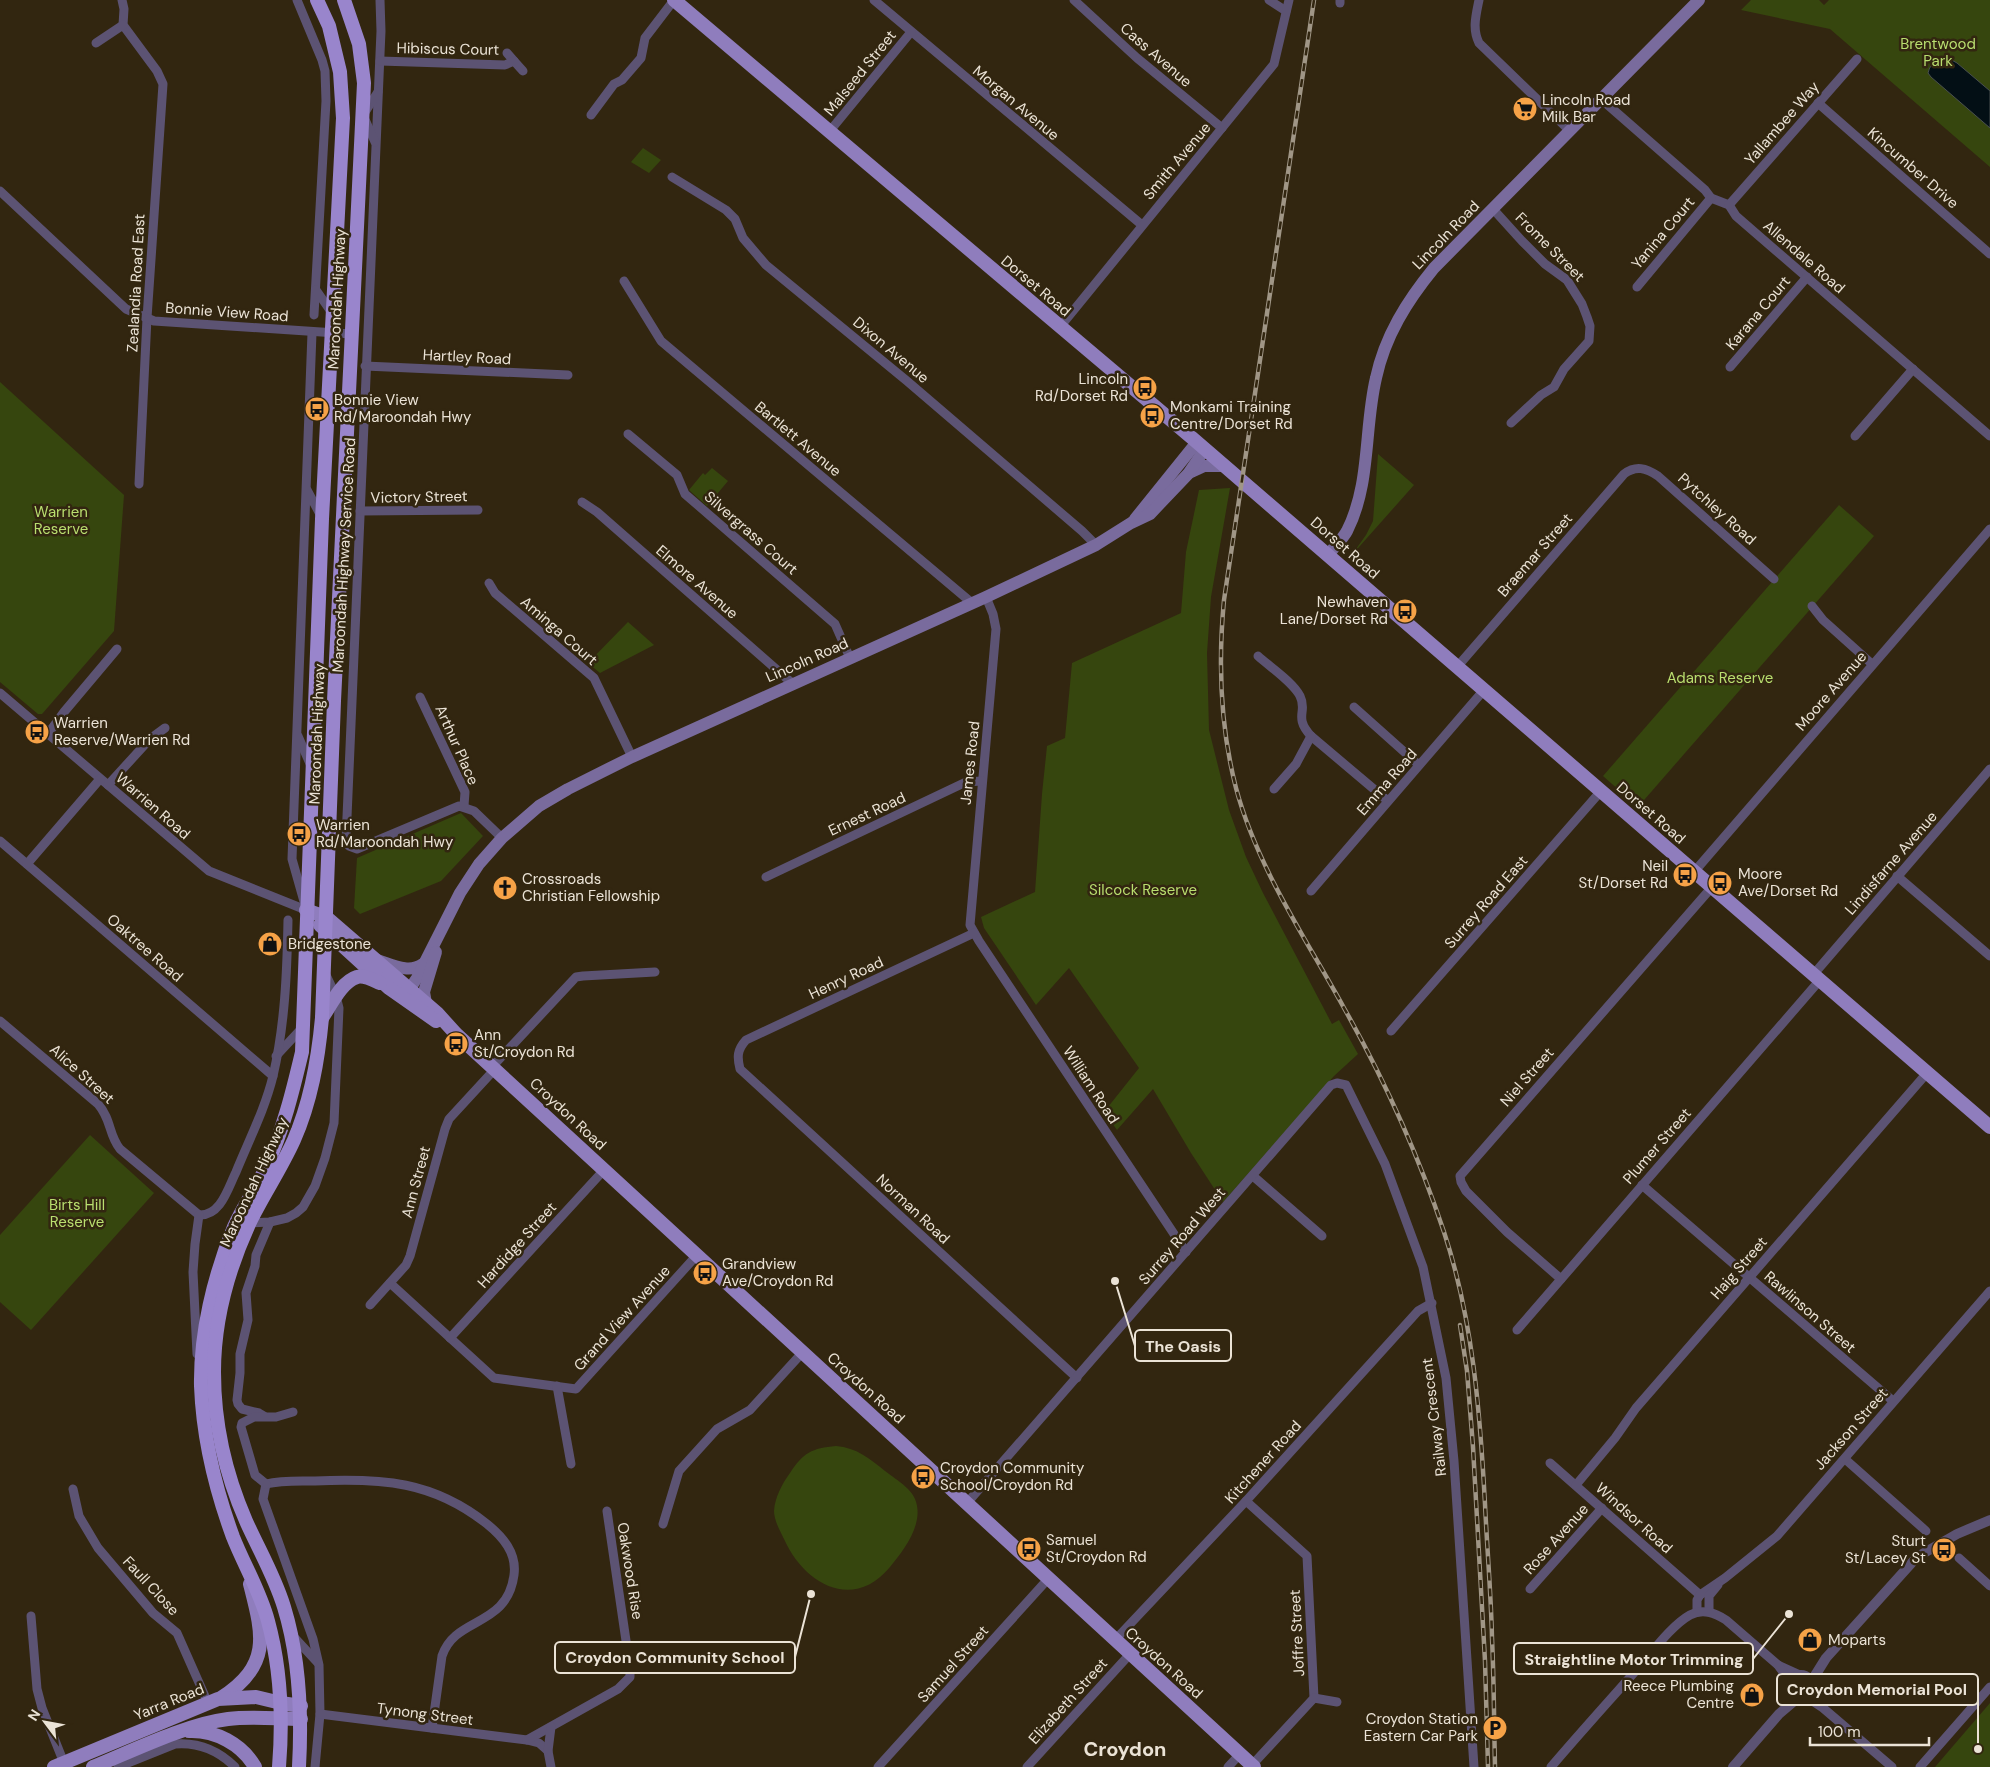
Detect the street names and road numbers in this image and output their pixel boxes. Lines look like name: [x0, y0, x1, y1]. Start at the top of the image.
street label: Cass Avenue: [1116, 18, 1196, 92]
street label: Malseed Street: [819, 26, 901, 120]
street label: Hibiscus Court: [396, 38, 500, 60]
street label: Morgan Avenue: [969, 61, 1063, 145]
street label: Yallambee Way: [1740, 77, 1824, 169]
street label: Smith Avenue: [1139, 118, 1215, 204]
street label: Kincumber Drive: [1863, 123, 1963, 213]
street label: Yanina Court: [1627, 193, 1699, 273]
street label: Lincoln Road: [1408, 196, 1484, 274]
street label: Frome Street: [1511, 208, 1589, 286]
street label: Zealandia Road East: [122, 213, 150, 353]
street label: Allendale Road: [1759, 216, 1849, 298]
street label: Maroondah Highway: [323, 227, 351, 370]
street label: Dorset Road: [997, 251, 1075, 321]
street label: Karana Court: [1721, 272, 1795, 354]
street label: Bonnie View Road: [165, 298, 289, 326]
street label: Dixon Avenue: [849, 312, 933, 388]
street label: Hartley Road: [422, 345, 512, 369]
street label: Bartlett Avenue: [751, 397, 845, 481]
street label: Maroondah Highway Service Road: [328, 437, 360, 673]
street label: Pytchley Road: [1674, 469, 1760, 549]
street label: Victory Street: [370, 486, 468, 508]
street label: Silvergrass Court: [700, 487, 802, 579]
street label: Braemar Street: [1493, 509, 1577, 601]
street label: Dorset Road: [1306, 512, 1384, 584]
street label: Elmore Avenue: [652, 541, 742, 623]
street label: Aminga Court: [516, 592, 602, 670]
street label: Lincoln Road: [763, 633, 851, 687]
street label: Moore Avenue: [1791, 647, 1871, 735]
street label: Maroondah Highway: [305, 663, 329, 805]
street label: Arthur Place: [430, 702, 484, 788]
street label: James Road: [956, 720, 984, 806]
street label: Emma Road: [1352, 744, 1422, 820]
street label: Warrien Road: [111, 768, 195, 844]
street label: Dorset Road: [1612, 777, 1690, 849]
street label: Ernest Road: [825, 787, 909, 841]
street label: Lindisfarne Avenue: [1840, 807, 1942, 919]
street label: Surrey Road East: [1440, 851, 1532, 953]
street label: Oaktree Road: [103, 909, 187, 987]
street label: Henry Road: [805, 952, 887, 1004]
street label: Alice Street: [45, 1040, 119, 1108]
street label: William Road: [1058, 1042, 1124, 1128]
street label: Niel Street: [1496, 1043, 1558, 1111]
street label: Croydon Road: [525, 1073, 611, 1155]
street label: Plumer Street: [1618, 1104, 1696, 1188]
street label: Maroondah Highway: [215, 1113, 293, 1250]
street label: Ann Street: [397, 1144, 435, 1220]
street label: Norman Road: [872, 1170, 954, 1248]
street label: Surrey Road West: [1134, 1183, 1230, 1289]
street label: Hardidge Street: [473, 1198, 561, 1292]
street label: Haig Street: [1706, 1232, 1772, 1304]
street label: Grand View Avenue: [569, 1261, 675, 1375]
street label: Rawlinson Street: [1760, 1267, 1860, 1357]
street label: Croydon Road: [823, 1348, 909, 1428]
street label: Railway Crescent: [1417, 1357, 1451, 1477]
street label: Jackson Street: [1810, 1384, 1892, 1474]
street label: Kitchener Road: [1220, 1416, 1306, 1508]
street label: Windsor Road: [1591, 1478, 1677, 1558]
street label: Rose Avenue: [1519, 1499, 1593, 1579]
street label: Oakwood Rise: [612, 1521, 648, 1621]
street label: Faull Close: [118, 1552, 184, 1620]
street label: Joffre Street: [1285, 1589, 1309, 1677]
street label: Samuel Street: [913, 1621, 993, 1707]
street label: Croydon Road: [1121, 1623, 1207, 1703]
street label: Elizabeth Street: [1024, 1654, 1112, 1748]
street label: Yarra Road: [131, 1679, 207, 1725]
street label: Tynong Street: [376, 1698, 474, 1730]

